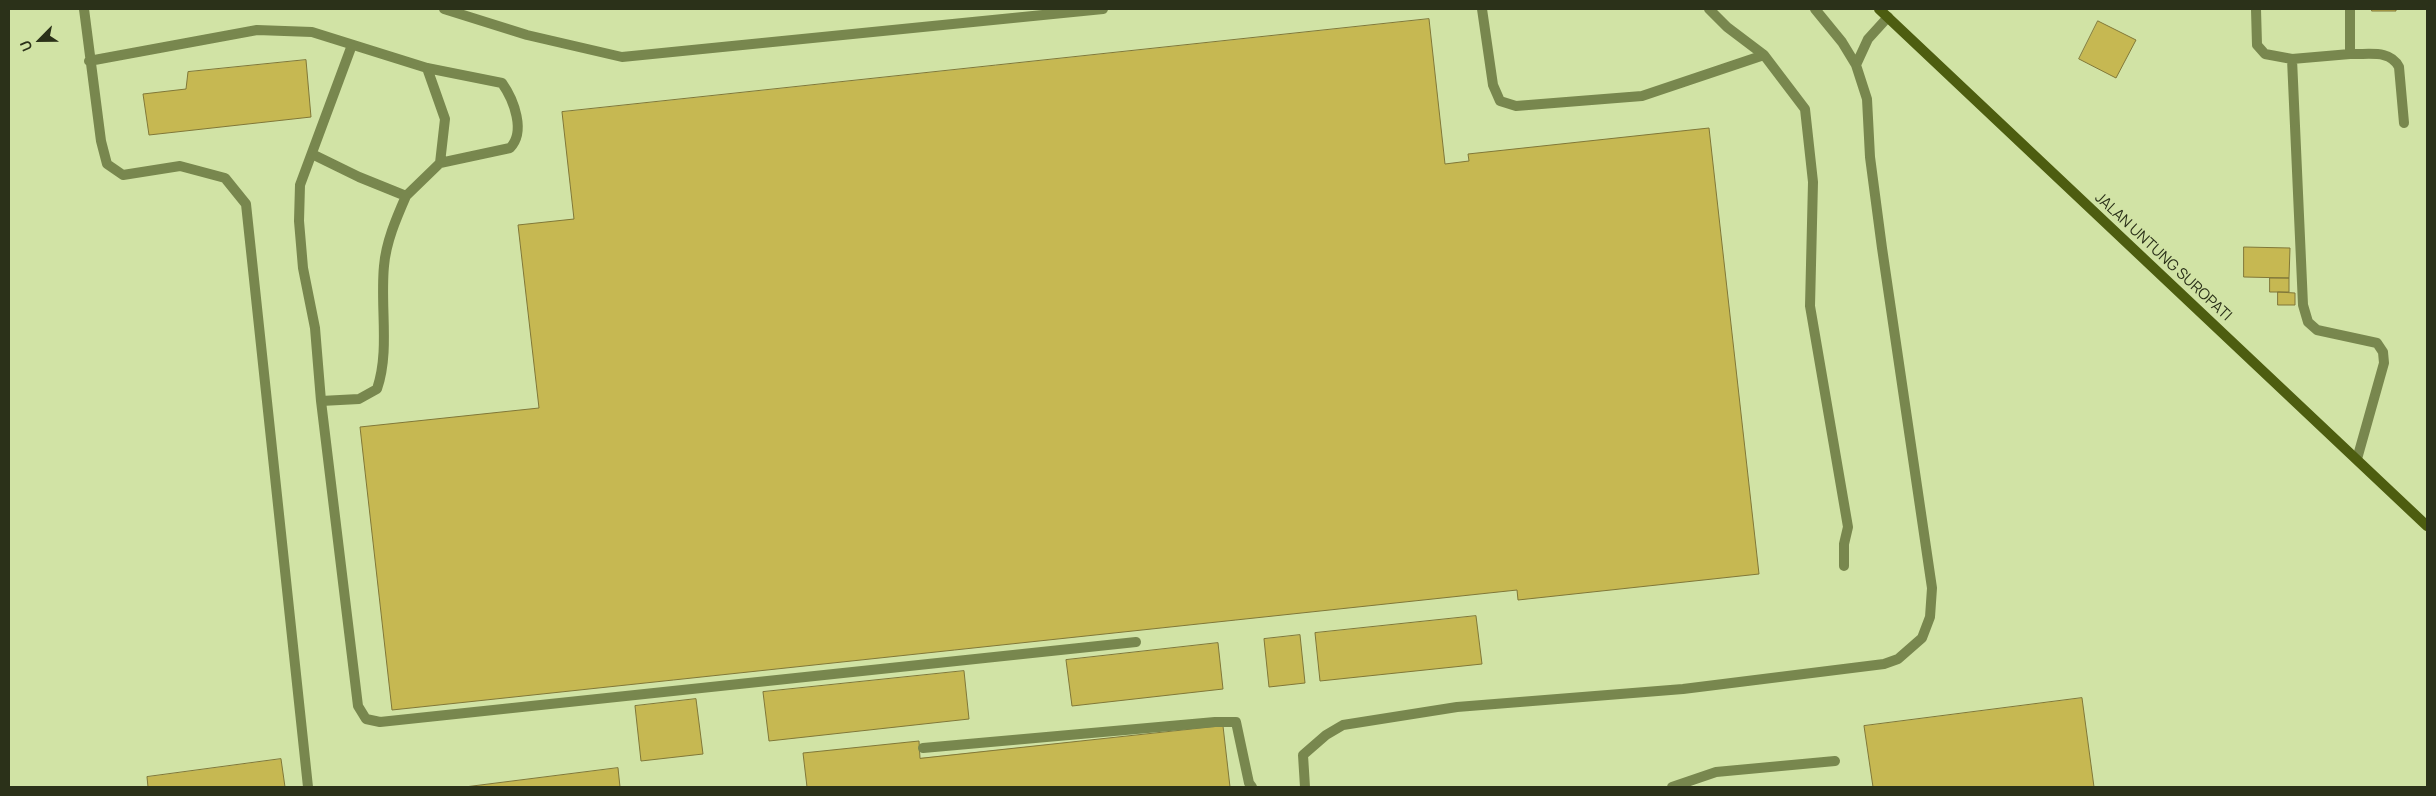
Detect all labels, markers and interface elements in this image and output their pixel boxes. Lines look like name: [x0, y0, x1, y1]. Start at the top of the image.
north arrow: [15, 15, 65, 65]
text: U: [15, 38, 36, 54]
street label: JALAN UNTUNG SUROPATI: [2091, 189, 2235, 325]

